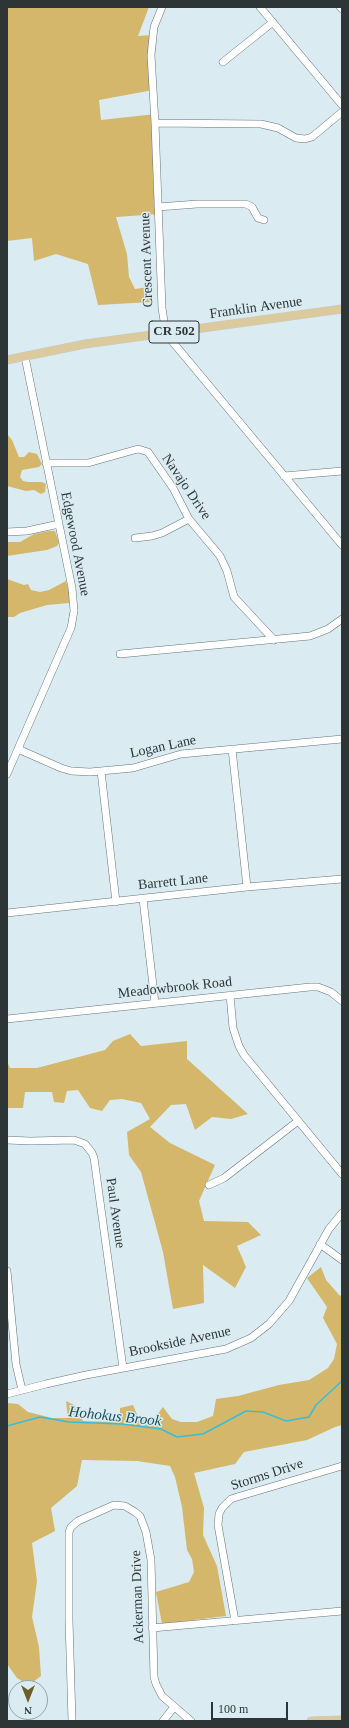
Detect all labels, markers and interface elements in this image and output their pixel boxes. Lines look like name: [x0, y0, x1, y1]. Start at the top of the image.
street label: Crescent Avenue: [137, 212, 157, 308]
street label: Franklin Avenue: [209, 293, 303, 323]
road number: CR 502: [149, 321, 199, 343]
street label: Navajo Drive: [158, 451, 214, 523]
street label: Edgewood Avenue: [57, 490, 93, 598]
street label: Logan Lane: [128, 732, 198, 762]
street label: Barrett Lane: [137, 870, 209, 894]
street label: Meadowbrook Road: [117, 974, 233, 1002]
street label: Paul Avenue: [102, 1177, 128, 1249]
street label: Brookside Avenue: [128, 1323, 232, 1361]
water label: Hohokus Brook: [68, 1403, 162, 1431]
street label: Storms Drive: [229, 1455, 305, 1495]
street label: Ackerman Drive: [128, 1550, 148, 1644]
north arrow: [8, 1680, 48, 1720]
scale bar: [213, 1694, 290, 1720]
text: 100 m: [218, 1702, 248, 1716]
text: N: [24, 1705, 32, 1717]

